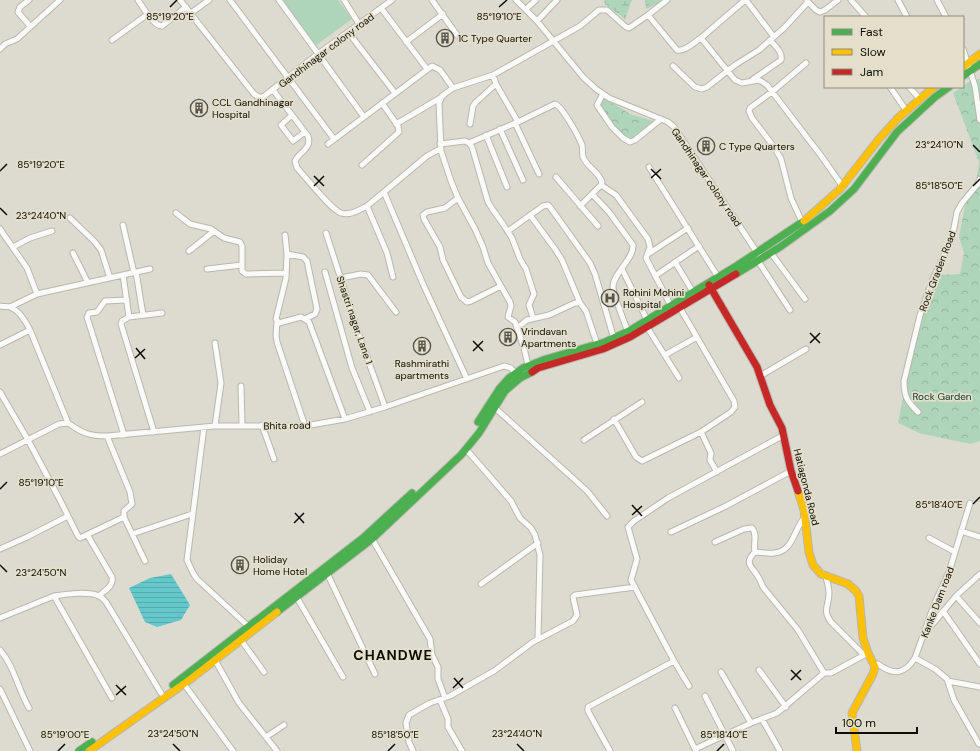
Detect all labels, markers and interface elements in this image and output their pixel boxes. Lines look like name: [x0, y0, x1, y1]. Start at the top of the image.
text: 85°19'20"E: [146, 10, 194, 23]
street label: Gandhinagar colony road: [276, 10, 377, 91]
text: 85°19'10"E: [476, 10, 522, 23]
legend: [824, 16, 964, 88]
text: Fast: [860, 24, 883, 40]
building icon: 1C Type Quarter: [435, 28, 455, 48]
place label: 1C Type Quarter: [458, 32, 532, 45]
text: Slow: [860, 44, 886, 60]
text: Jam: [860, 64, 883, 80]
place label: CCL Gandhinagar Hospital: [212, 96, 294, 121]
building icon: CCL Gandhinagar Hospital: [189, 98, 209, 118]
street label: Gandhinagar colony road: [669, 125, 745, 229]
building icon: C Type Quarters: [696, 136, 716, 156]
text: 23°24'10"N: [915, 138, 963, 151]
place label: C Type Quarters: [719, 140, 795, 153]
text: 85°19'20"E: [17, 158, 65, 171]
text: 85°18'50"E: [915, 179, 963, 192]
text: 23°24'40"N: [16, 209, 66, 222]
street label: Rock Graden Road: [916, 229, 959, 313]
street label: Shastri nagar, Lane 1: [333, 274, 376, 366]
place label: Rohini Mohini Hospital: [623, 286, 684, 311]
hospital icon: Rohini Mohini Hospital: [600, 288, 620, 308]
place label: Vrindavan Apartments: [521, 325, 576, 350]
building icon: Vrindavan Apartments: [498, 327, 518, 347]
building icon: Rashmirathi apartments: [412, 336, 432, 356]
place label: Rashmirathi apartments: [395, 357, 449, 382]
park label: Rock Garden: [912, 390, 972, 403]
street label: Bhita road: [263, 419, 311, 432]
street label: Hatiagonda Road: [791, 447, 822, 527]
text: 85°19'10"E: [18, 476, 64, 489]
text: 85°18'40"E: [915, 498, 963, 511]
place label: Holiday Home Hotel: [253, 553, 307, 578]
building icon: Holiday Home Hotel: [230, 555, 250, 575]
street label: Kanke Dam road: [918, 565, 957, 639]
text: 23°24'50"N: [16, 566, 66, 579]
district label: CHANDWE: [353, 646, 433, 664]
scale bar: [836, 709, 917, 735]
text: 100 m: [842, 715, 876, 731]
text: 23°24'50"N: [148, 727, 198, 740]
text: 23°24'40"N: [492, 727, 542, 740]
text: 85°19'00"E: [41, 728, 90, 741]
text: 85°18'50"E: [371, 728, 419, 741]
text: 85°18'40"E: [700, 728, 748, 741]

